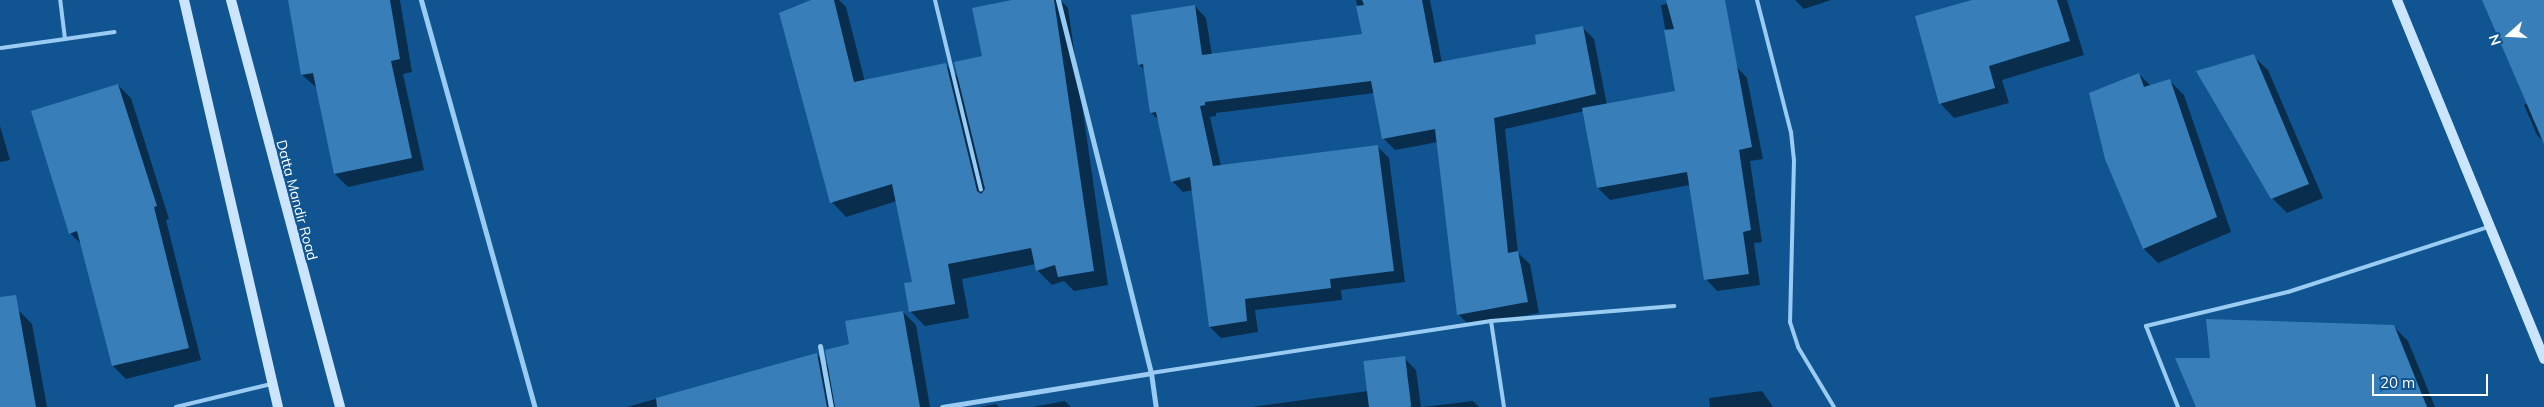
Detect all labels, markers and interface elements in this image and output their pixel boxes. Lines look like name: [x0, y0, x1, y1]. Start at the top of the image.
north arrow: [2484, 10, 2534, 60]
text: N: [2485, 32, 2505, 48]
street label: Datta Mandir Road: [273, 138, 321, 262]
scale bar: [2374, 364, 2490, 396]
text: 20 m: [2380, 373, 2415, 392]

